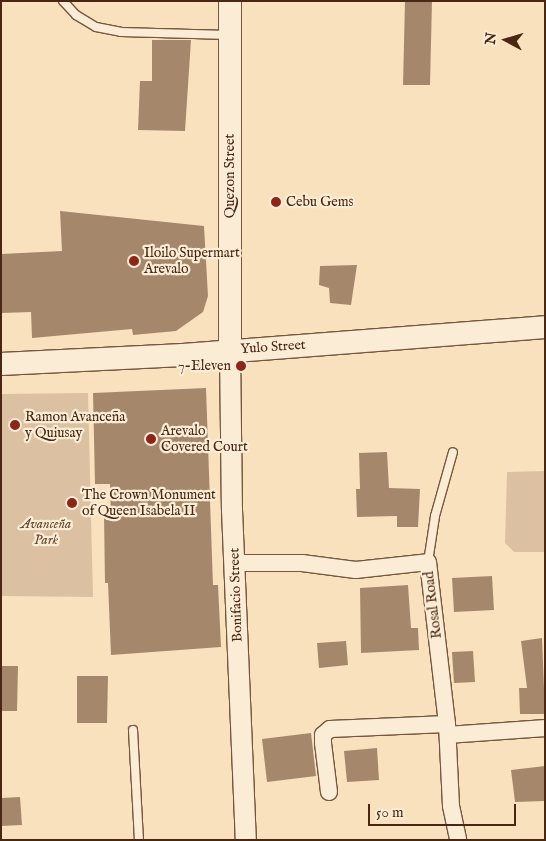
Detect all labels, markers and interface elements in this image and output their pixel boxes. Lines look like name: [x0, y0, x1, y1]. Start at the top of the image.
north arrow: [481, 15, 531, 65]
text: N: [481, 31, 501, 45]
street label: Quezon Street: [222, 134, 238, 218]
place label: Cebu Gems: [286, 194, 353, 210]
marker: Cebu Gems: [270, 196, 282, 208]
place label: Iloilo Supermart Arevalo: [144, 245, 240, 278]
marker: Iloilo Supermart Arevalo: [128, 255, 140, 267]
street label: Yulo Street: [240, 336, 306, 358]
place label: 7-Eleven: [178, 358, 231, 374]
marker: 7-Eleven: [235, 360, 247, 372]
place label: Ramon Avanceña y Quiusay: [25, 409, 125, 442]
marker: Ramon Avanceña y Quiusay: [9, 419, 21, 431]
place label: Arevalo Covered Court: [161, 423, 248, 456]
marker: Arevalo Covered Court: [145, 433, 157, 445]
place label: The Crown Monument of Queen Isabela II: [82, 487, 216, 520]
marker: The Crown Monument of Queen Isabela II: [66, 497, 78, 509]
park label: Avanceña Park: [21, 516, 71, 548]
street label: Bonifacio Street: [226, 548, 246, 642]
street label: Rosal Road: [421, 570, 445, 640]
scale bar: [371, 794, 518, 826]
text: 50 m: [376, 803, 404, 822]

